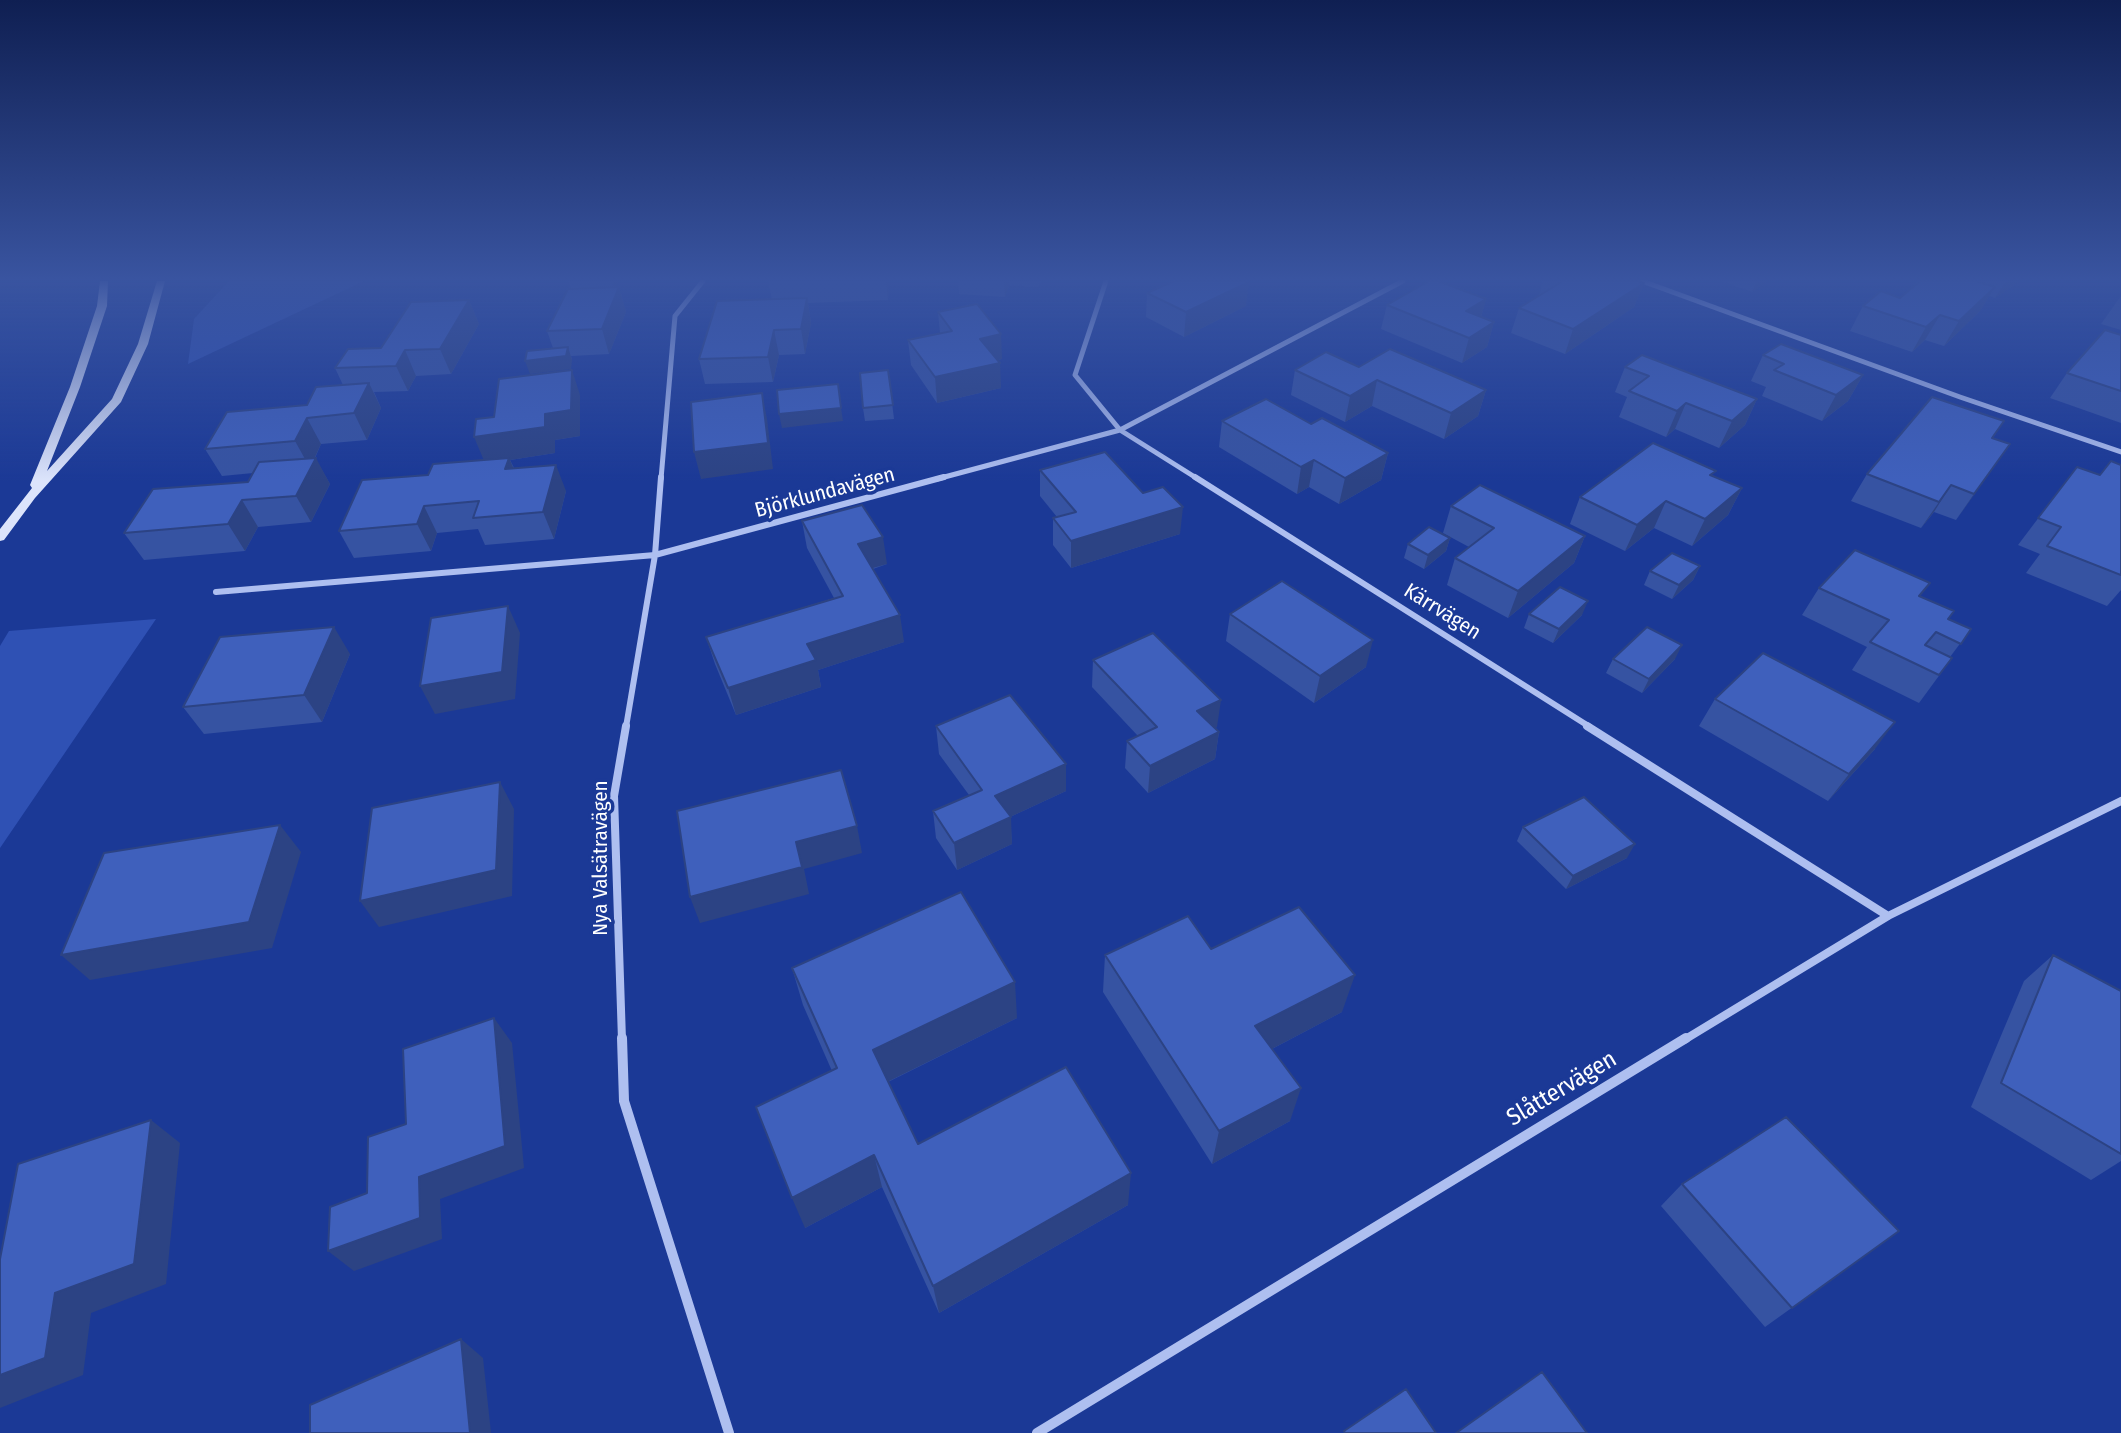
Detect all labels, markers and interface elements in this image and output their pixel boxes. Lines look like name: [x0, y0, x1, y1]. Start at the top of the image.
street label: Björklundavägen: [752, 462, 898, 524]
street label: Kärrvägen: [1399, 579, 1485, 645]
street label: Nya Valsätravägen: [588, 780, 614, 936]
street label: Slåttervägen: [1502, 1045, 1622, 1133]

